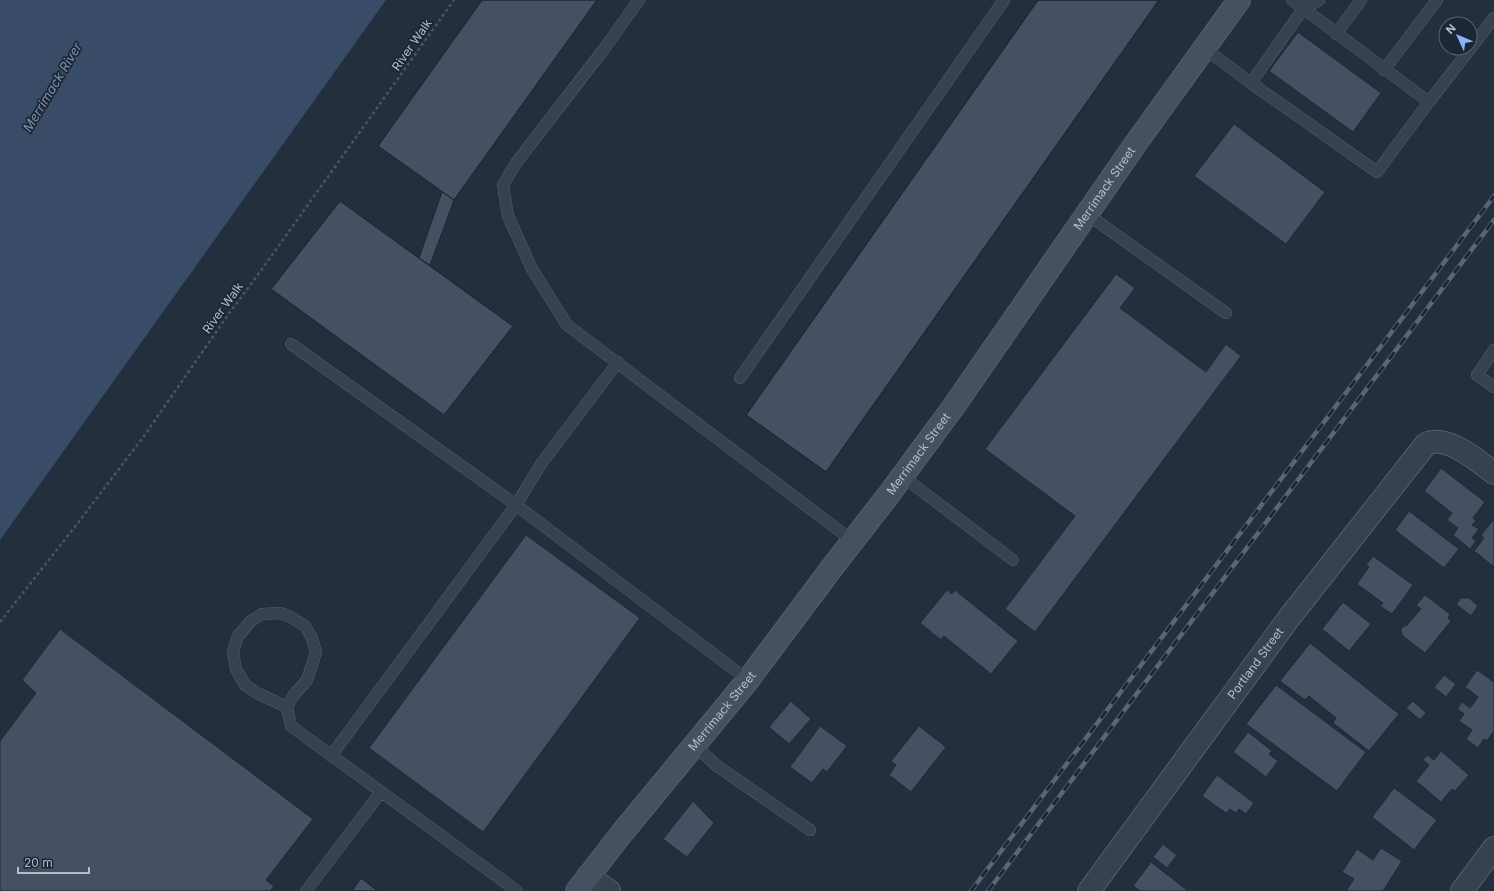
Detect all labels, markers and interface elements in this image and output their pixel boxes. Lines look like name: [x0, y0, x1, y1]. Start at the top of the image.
street label: River Walk: [388, 16, 435, 73]
north arrow: [1438, 16, 1478, 56]
text: N: [1443, 21, 1459, 37]
water label: Merrimack River: [19, 39, 85, 134]
street label: Merrimack Street: [1070, 144, 1138, 233]
street label: River Walk: [199, 279, 246, 336]
street label: Merrimack Street: [883, 410, 954, 498]
street label: Portland Street: [1224, 625, 1286, 702]
street label: Merrimack Street: [685, 668, 759, 754]
scale bar: [18, 849, 89, 875]
text: 20 m: [24, 855, 53, 870]

